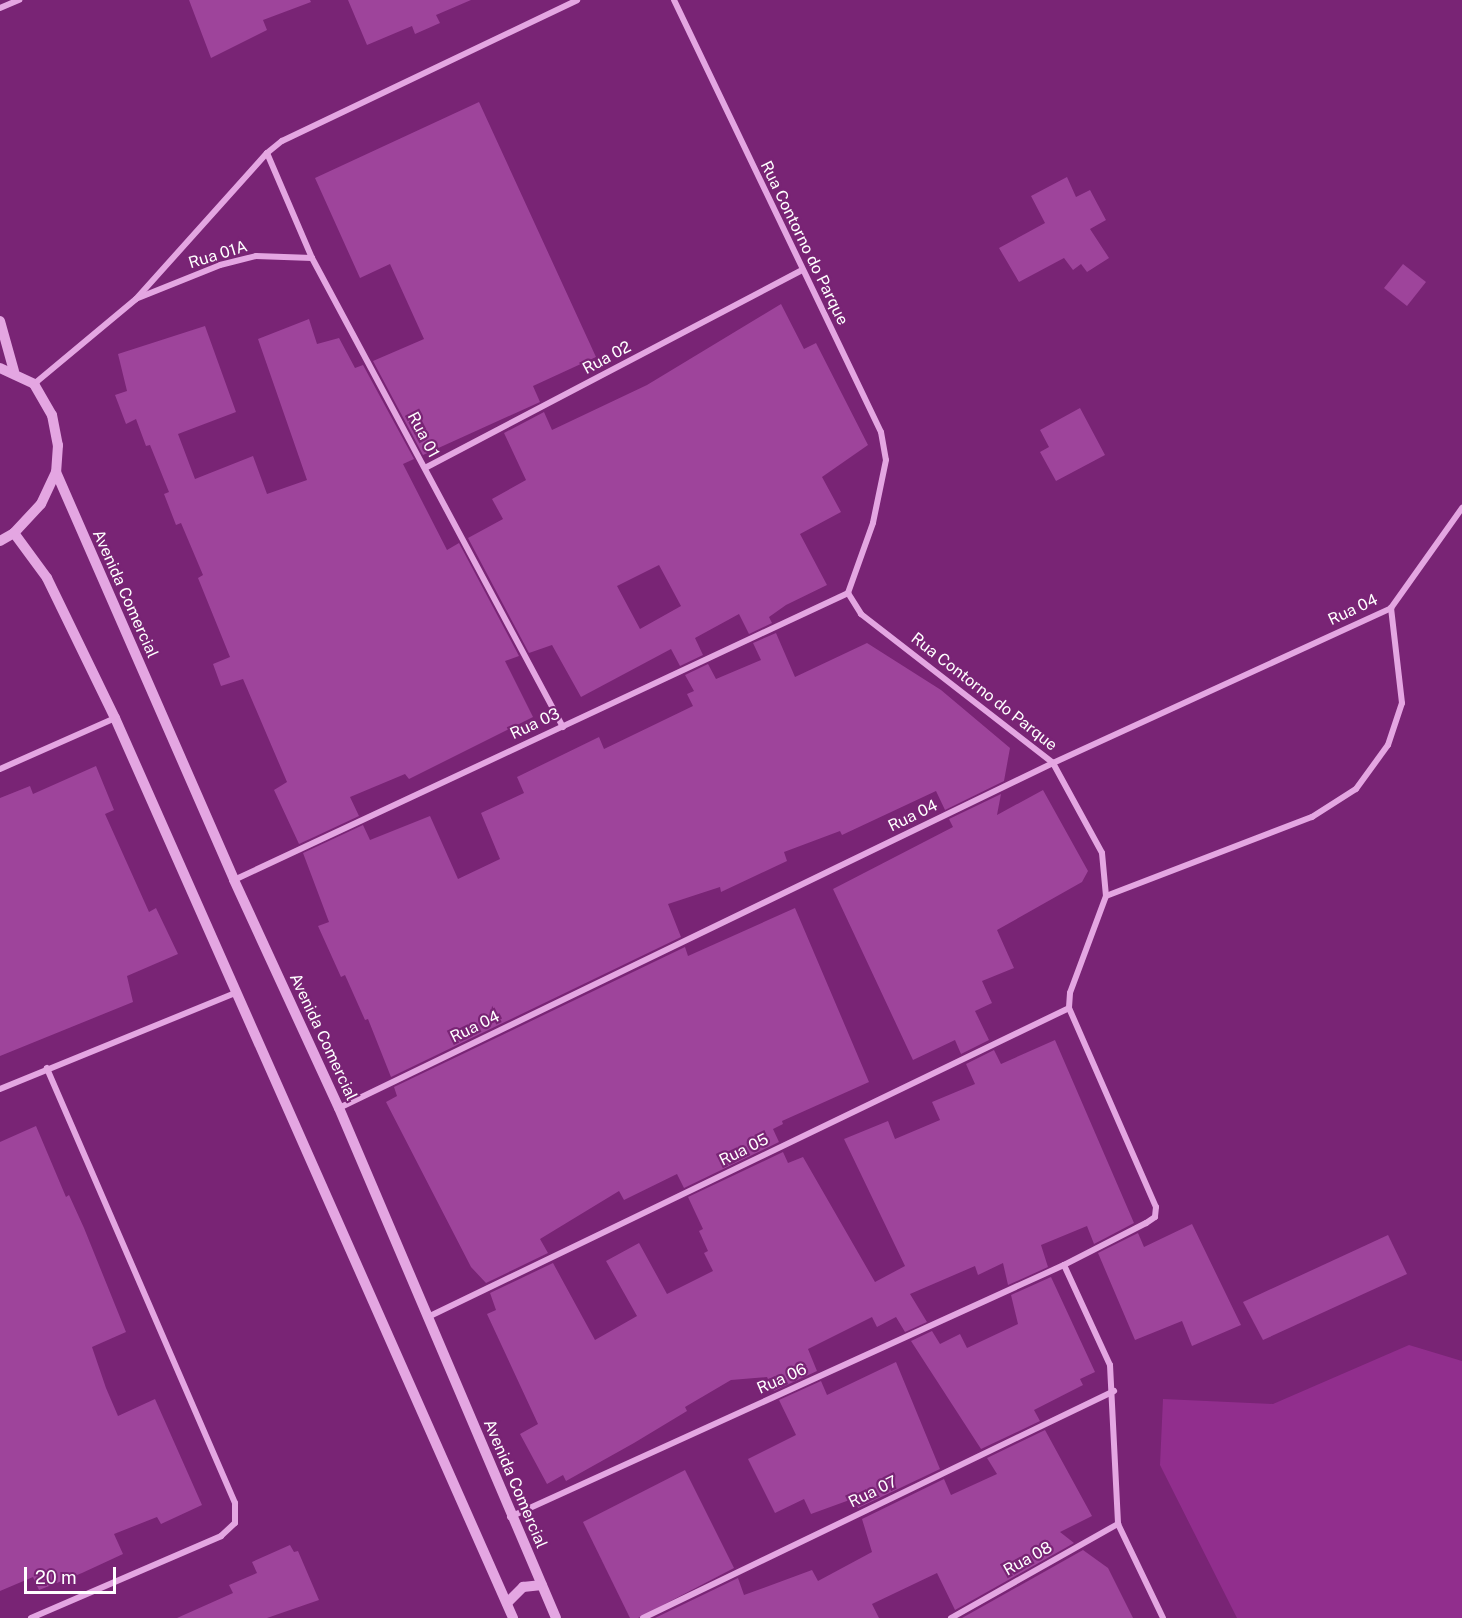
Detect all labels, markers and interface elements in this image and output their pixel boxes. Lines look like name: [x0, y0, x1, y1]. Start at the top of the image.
street label: Rua Contorno do Parque: [756, 158, 852, 328]
street label: Rua 01A: [186, 237, 250, 273]
street label: Rua 02: [580, 337, 634, 379]
street label: Rua 01: [403, 409, 443, 461]
street label: Avenida Comercial: [88, 527, 162, 661]
street label: Rua 04: [1325, 590, 1381, 630]
street label: Rua Contorno do Parque: [907, 629, 1061, 755]
street label: Rua 03: [507, 704, 563, 744]
street label: Rua 04: [885, 796, 941, 836]
street label: Avenida Comercial: [285, 970, 361, 1104]
street label: Rua 04: [447, 1007, 503, 1047]
street label: Rua 05: [716, 1130, 772, 1170]
street label: Rua 06: [754, 1360, 810, 1398]
street label: Avenida Comercial: [479, 1417, 551, 1551]
street label: Rua 07: [846, 1472, 900, 1512]
street label: Rua 08: [1000, 1538, 1056, 1580]
scale bar: [27, 1555, 118, 1593]
text: 20 m: [35, 1567, 77, 1588]

